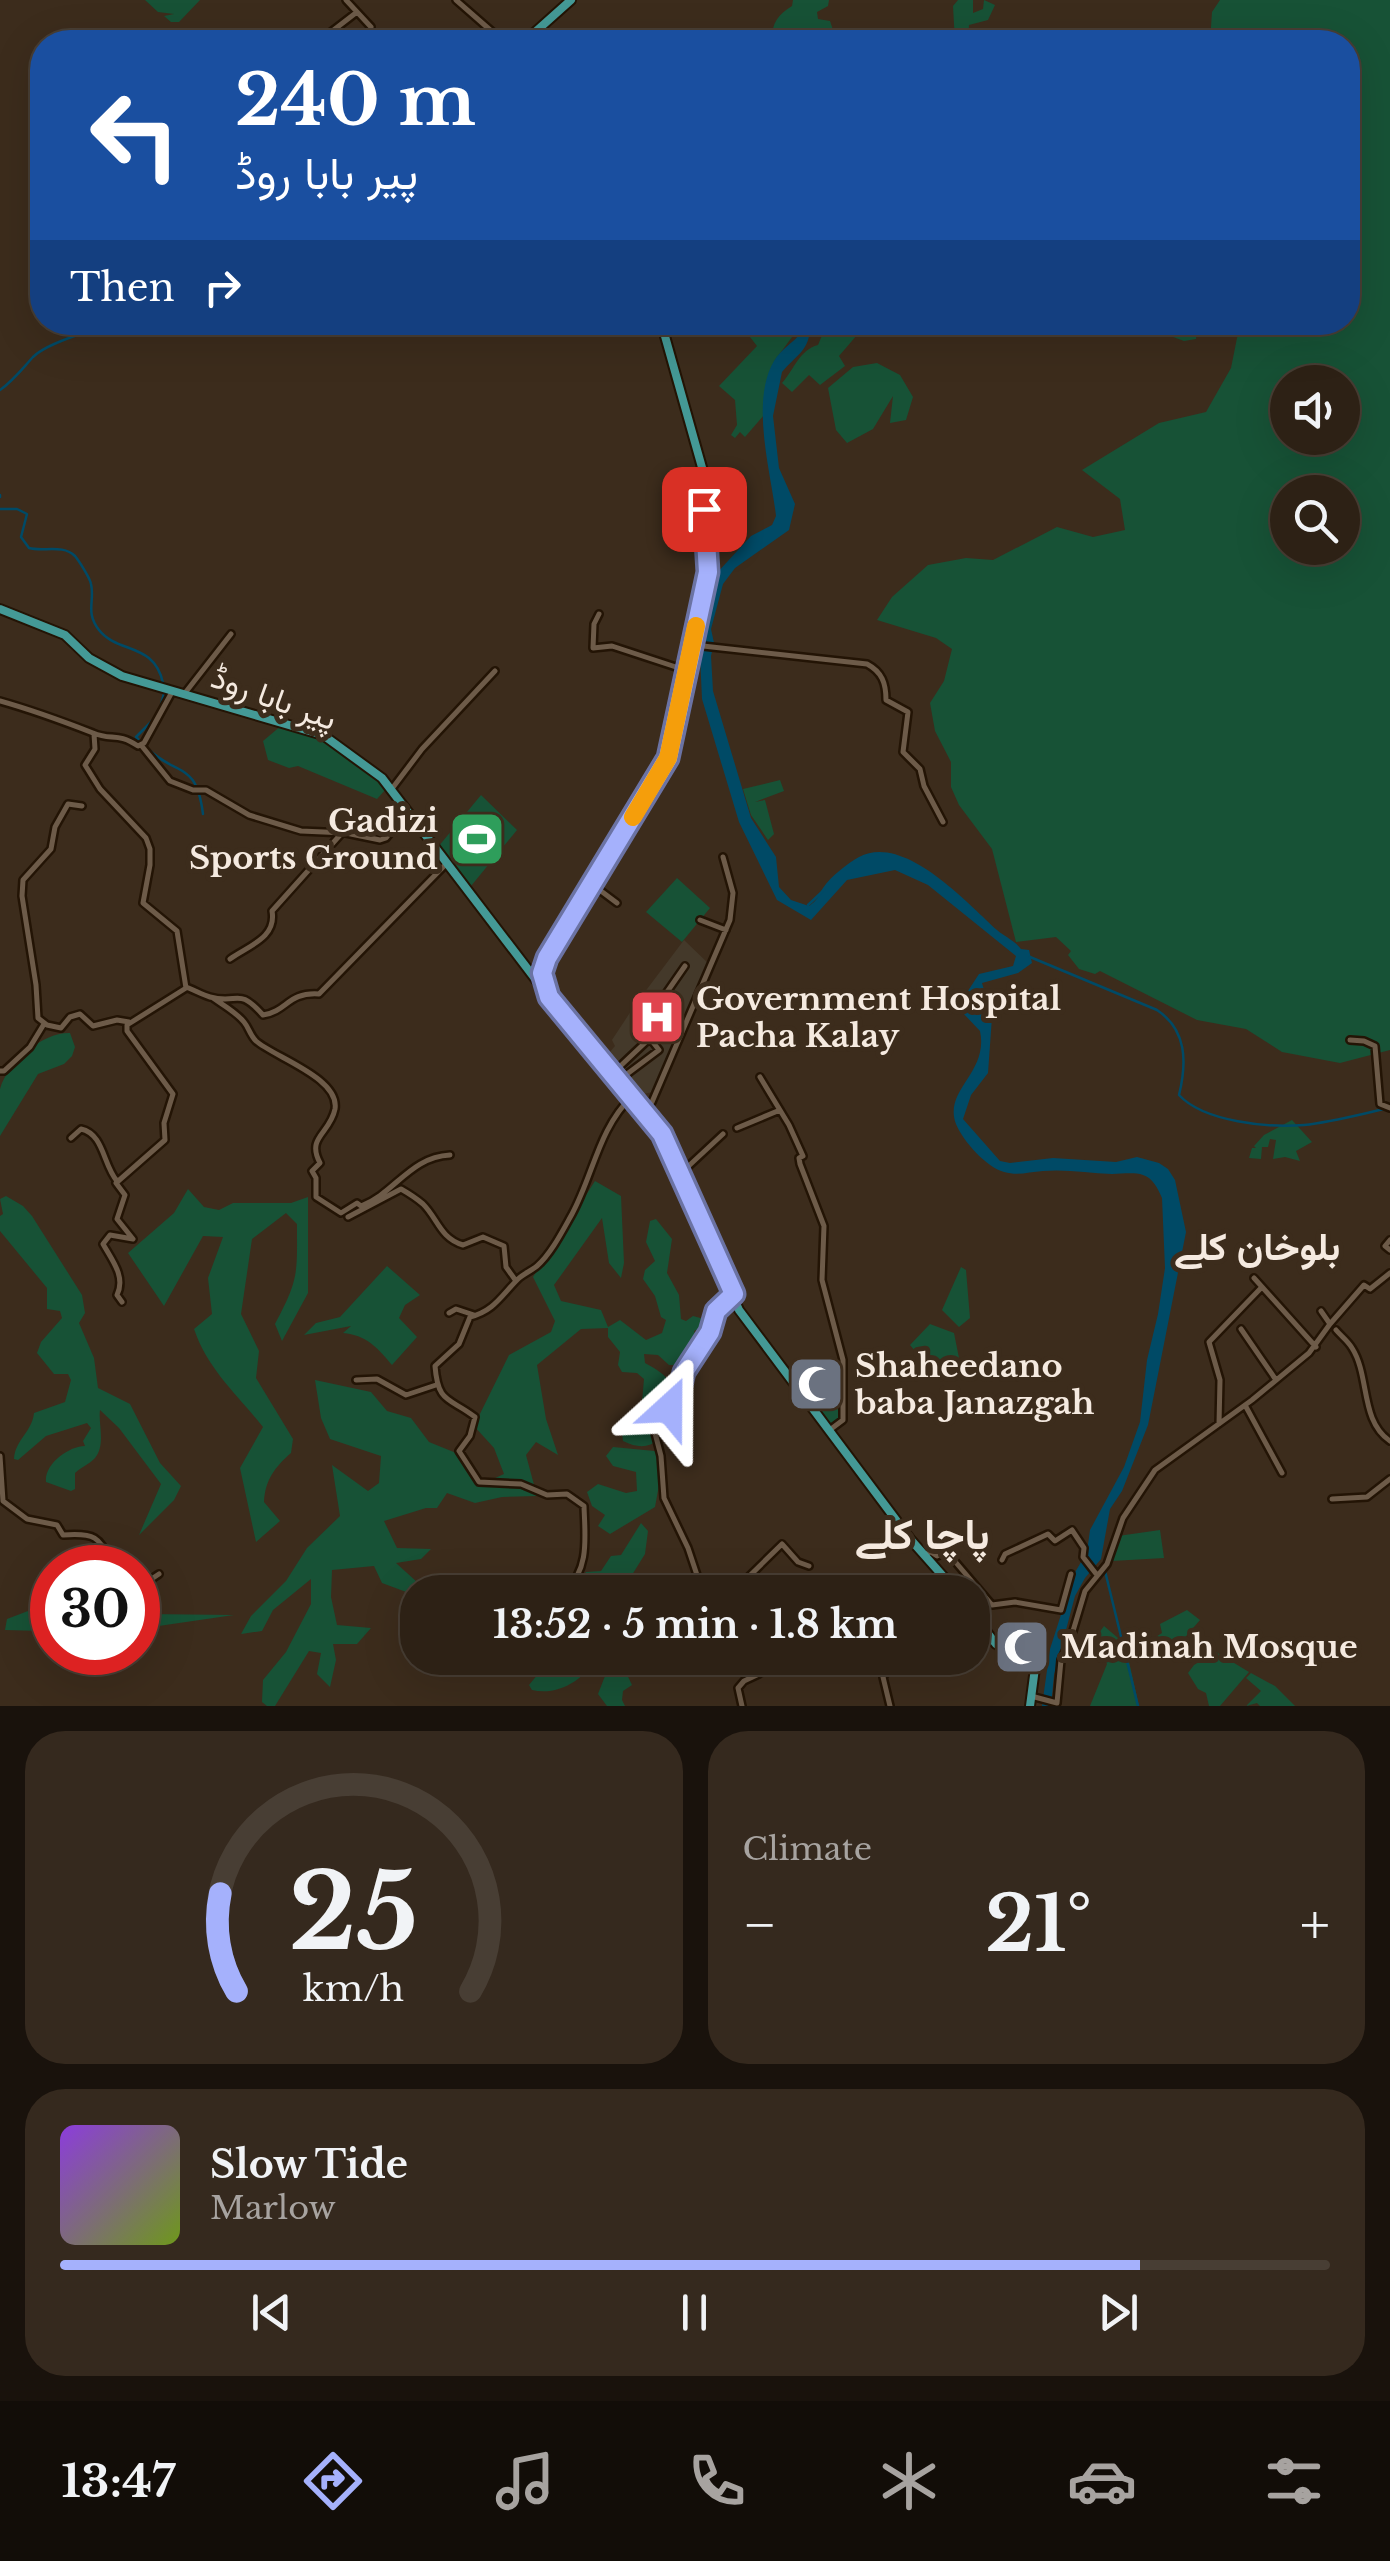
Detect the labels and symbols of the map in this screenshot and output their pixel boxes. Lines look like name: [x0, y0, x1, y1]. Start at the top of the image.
pin: [662, 467, 747, 552]
street label: پیر بابا روڈ: [205, 657, 342, 741]
place label: Gadizi Sports Ground: [189, 801, 438, 878]
sports icon: Gadizi Sports Ground: [447, 809, 507, 869]
place label: Government Hospital Pacha Kalay: [696, 979, 1061, 1056]
hospital icon: Government Hospital Pacha Kalay: [627, 987, 687, 1047]
district label: بلوخان كلے: [1174, 1223, 1340, 1271]
place label: Shaheedano baba Janazgah: [854, 1346, 1095, 1423]
mosque icon: Shaheedano baba Janazgah: [786, 1354, 846, 1414]
position arrow: [617, 1356, 721, 1460]
district label: پاچا کلے: [855, 1508, 989, 1563]
speed limit sign: 30: [30, 1545, 160, 1675]
mosque icon: Madinah Mosque: [992, 1617, 1052, 1677]
place label: Madinah Mosque: [1061, 1627, 1358, 1667]

